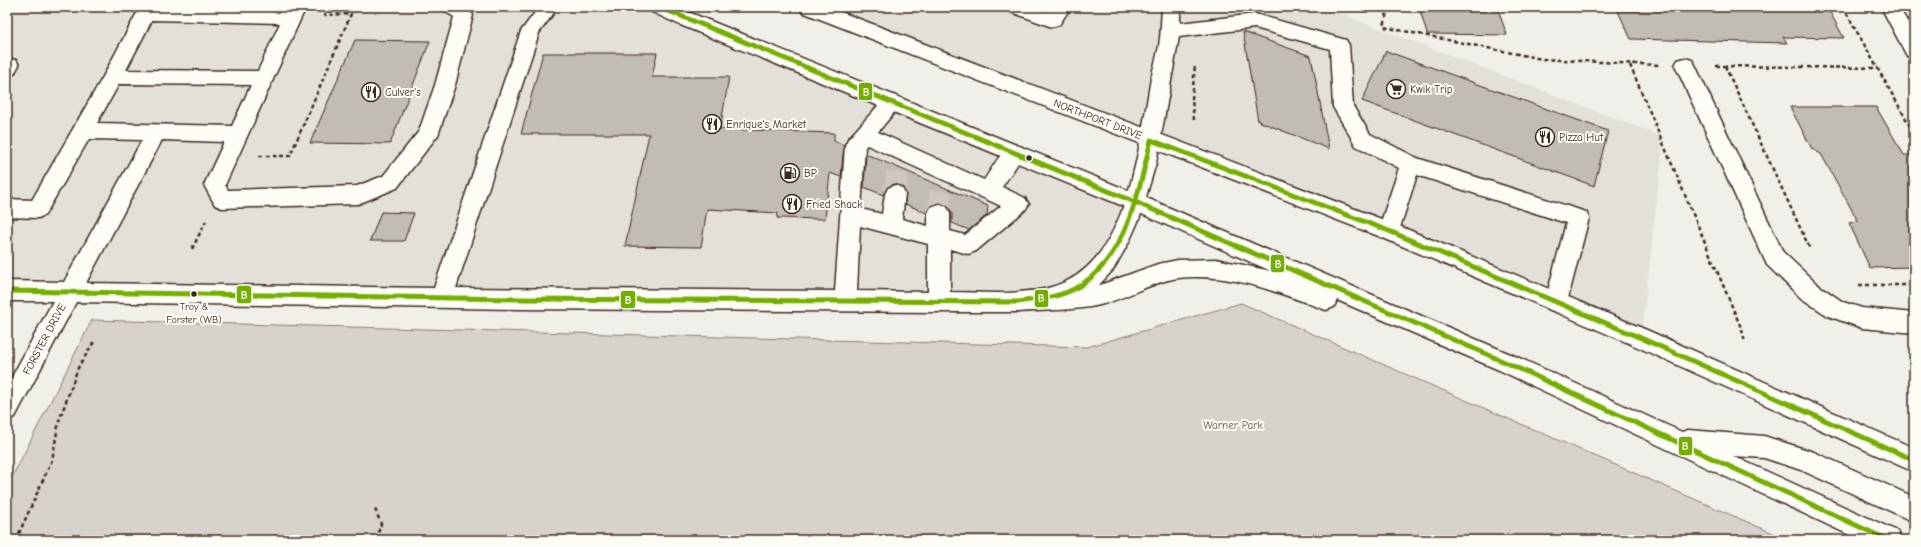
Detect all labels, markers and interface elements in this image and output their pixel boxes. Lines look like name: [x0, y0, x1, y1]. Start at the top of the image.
supermarket icon: Kwik Trip: [1385, 78, 1407, 100]
restaurant icon: Culver's: [360, 81, 382, 103]
line badge: B: [858, 82, 873, 101]
place label: Kwik Trip: [1410, 83, 1453, 96]
place label: Culver's: [385, 86, 421, 99]
text: B: [863, 86, 870, 99]
street label: NORTHPORT DRIVE: [1052, 97, 1144, 143]
restaurant icon: Enrique's Market: [701, 113, 723, 135]
place label: Enrique's Market: [726, 118, 807, 131]
restaurant icon: Pizza Hut: [1534, 126, 1556, 148]
place label: Pizza Hut: [1559, 131, 1604, 144]
unlabelled marker: [1024, 153, 1034, 163]
fuel station icon: BP: [779, 162, 801, 184]
place label: BP: [804, 167, 817, 180]
restaurant icon: Fried Shack: [781, 193, 803, 215]
place label: Fried Shack: [806, 198, 863, 211]
line badge: B: [1270, 254, 1285, 273]
text: B: [1275, 258, 1282, 271]
line badge: B: [236, 285, 252, 304]
marker: Troy & Forster (WB): [189, 289, 199, 299]
text: B: [241, 289, 248, 302]
line badge: B: [1034, 289, 1049, 308]
line badge: B: [620, 290, 636, 309]
text: B: [1038, 292, 1045, 305]
text: B: [625, 294, 632, 307]
street label: FORSTER DRIVE: [20, 301, 69, 377]
place label: Troy & Forster (WB): [166, 301, 222, 326]
park label: Warner Park: [1203, 419, 1263, 432]
line badge: B: [1678, 436, 1693, 456]
text: B: [1682, 440, 1689, 453]

